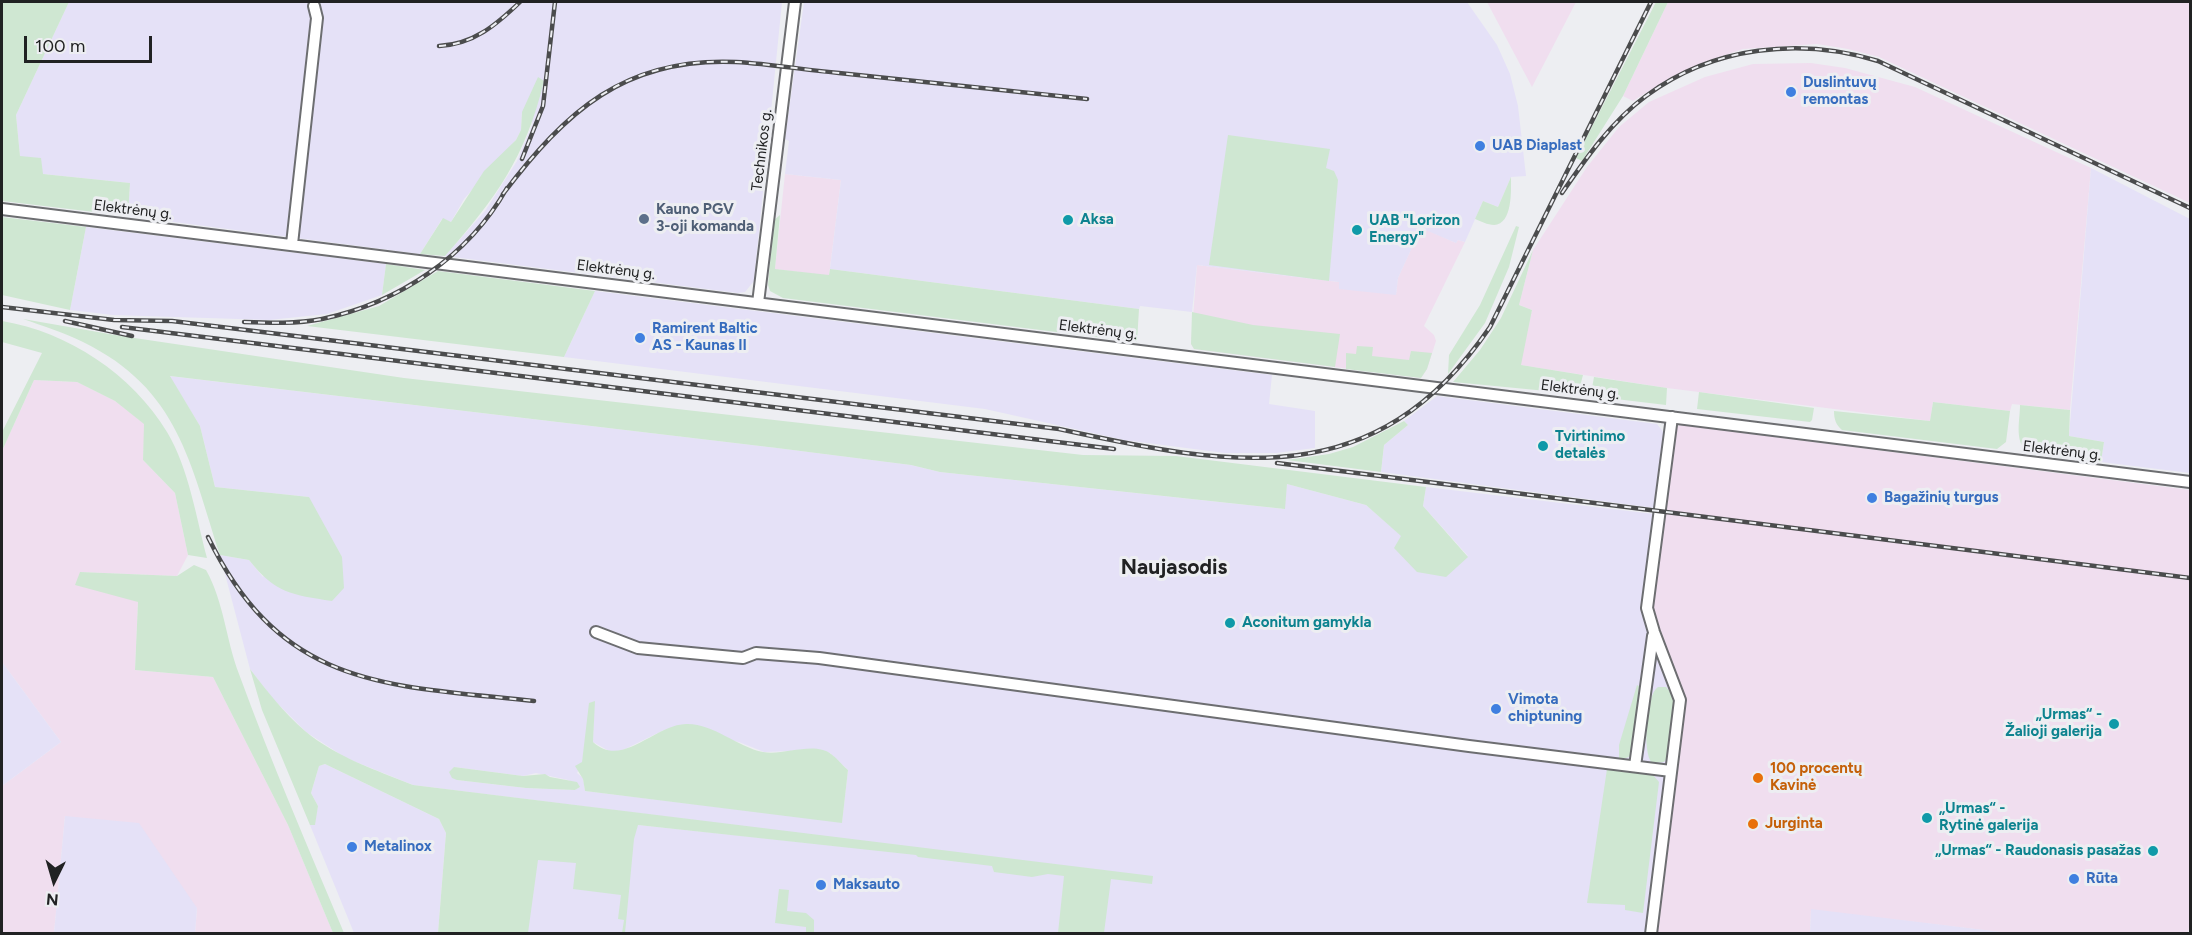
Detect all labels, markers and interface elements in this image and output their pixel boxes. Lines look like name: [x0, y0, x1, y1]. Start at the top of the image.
scale bar: [27, 24, 154, 62]
text: 100 m: [35, 35, 85, 57]
place label: Duslintuvų remontas: [1803, 74, 1877, 109]
marker: Duslintuvų remontas: [1784, 85, 1798, 99]
street label: Technikos g.: [748, 108, 776, 192]
place label: UAB Diaplast: [1492, 137, 1582, 155]
marker: UAB Diaplast: [1473, 139, 1487, 153]
street label: Elektrėnų g.: [93, 196, 173, 224]
place label: Kauno PGV 3-oji komanda: [656, 201, 754, 236]
place label: Aksa: [1080, 211, 1114, 229]
marker: Kauno PGV 3-oji komanda: [637, 212, 651, 226]
place label: UAB "Lorizon Energy": [1369, 212, 1460, 247]
marker: Aksa: [1061, 213, 1075, 227]
marker: UAB "Lorizon Energy": [1350, 223, 1364, 237]
street label: Elektrėnų g.: [576, 256, 656, 284]
street label: Elektrėnų g.: [1058, 316, 1138, 344]
place label: Ramirent Baltic AS - Kaunas II: [652, 320, 758, 355]
marker: Ramirent Baltic AS - Kaunas II: [633, 331, 647, 345]
street label: Elektrėnų g.: [1540, 376, 1620, 404]
place label: Tvirtinimo detalės: [1555, 428, 1625, 463]
street label: Elektrėnų g.: [2022, 437, 2102, 465]
marker: Tvirtinimo detalės: [1536, 439, 1550, 453]
place label: Bagažinių turgus: [1884, 489, 1999, 507]
marker: Bagažinių turgus: [1865, 491, 1879, 505]
district label: Naujasodis: [1121, 555, 1227, 581]
place label: Aconitum gamykla: [1242, 614, 1371, 632]
marker: Aconitum gamykla: [1223, 616, 1237, 630]
place label: Vimota chiptuning: [1508, 691, 1582, 726]
marker: Vimota chiptuning: [1489, 702, 1503, 716]
place label: „Urmas“ - Žalioji galerija: [2005, 706, 2102, 741]
marker: „Urmas“ - Žalioji galerija: [2107, 717, 2121, 731]
place label: 100 procentų Kavinė: [1770, 760, 1862, 795]
marker: 100 procentų Kavinė: [1751, 771, 1765, 785]
place label: „Urmas“ - Rytinė galerija: [1939, 800, 2038, 835]
marker: „Urmas“ - Rytinė galerija: [1920, 811, 1934, 825]
place label: Jurginta: [1765, 815, 1823, 833]
marker: Jurginta: [1746, 817, 1760, 831]
place label: Metalinox: [364, 838, 432, 856]
marker: Metalinox: [345, 840, 359, 854]
place label: „Urmas“ - Raudonasis pasažas: [1935, 842, 2141, 860]
marker: „Urmas“ - Raudonasis pasažas: [2146, 844, 2160, 858]
north arrow: [24, 851, 84, 911]
place label: Rūta: [2086, 870, 2118, 888]
marker: Rūta: [2067, 872, 2081, 886]
place label: Maksauto: [833, 876, 900, 894]
marker: Maksauto: [814, 878, 828, 892]
text: N: [45, 889, 59, 909]

